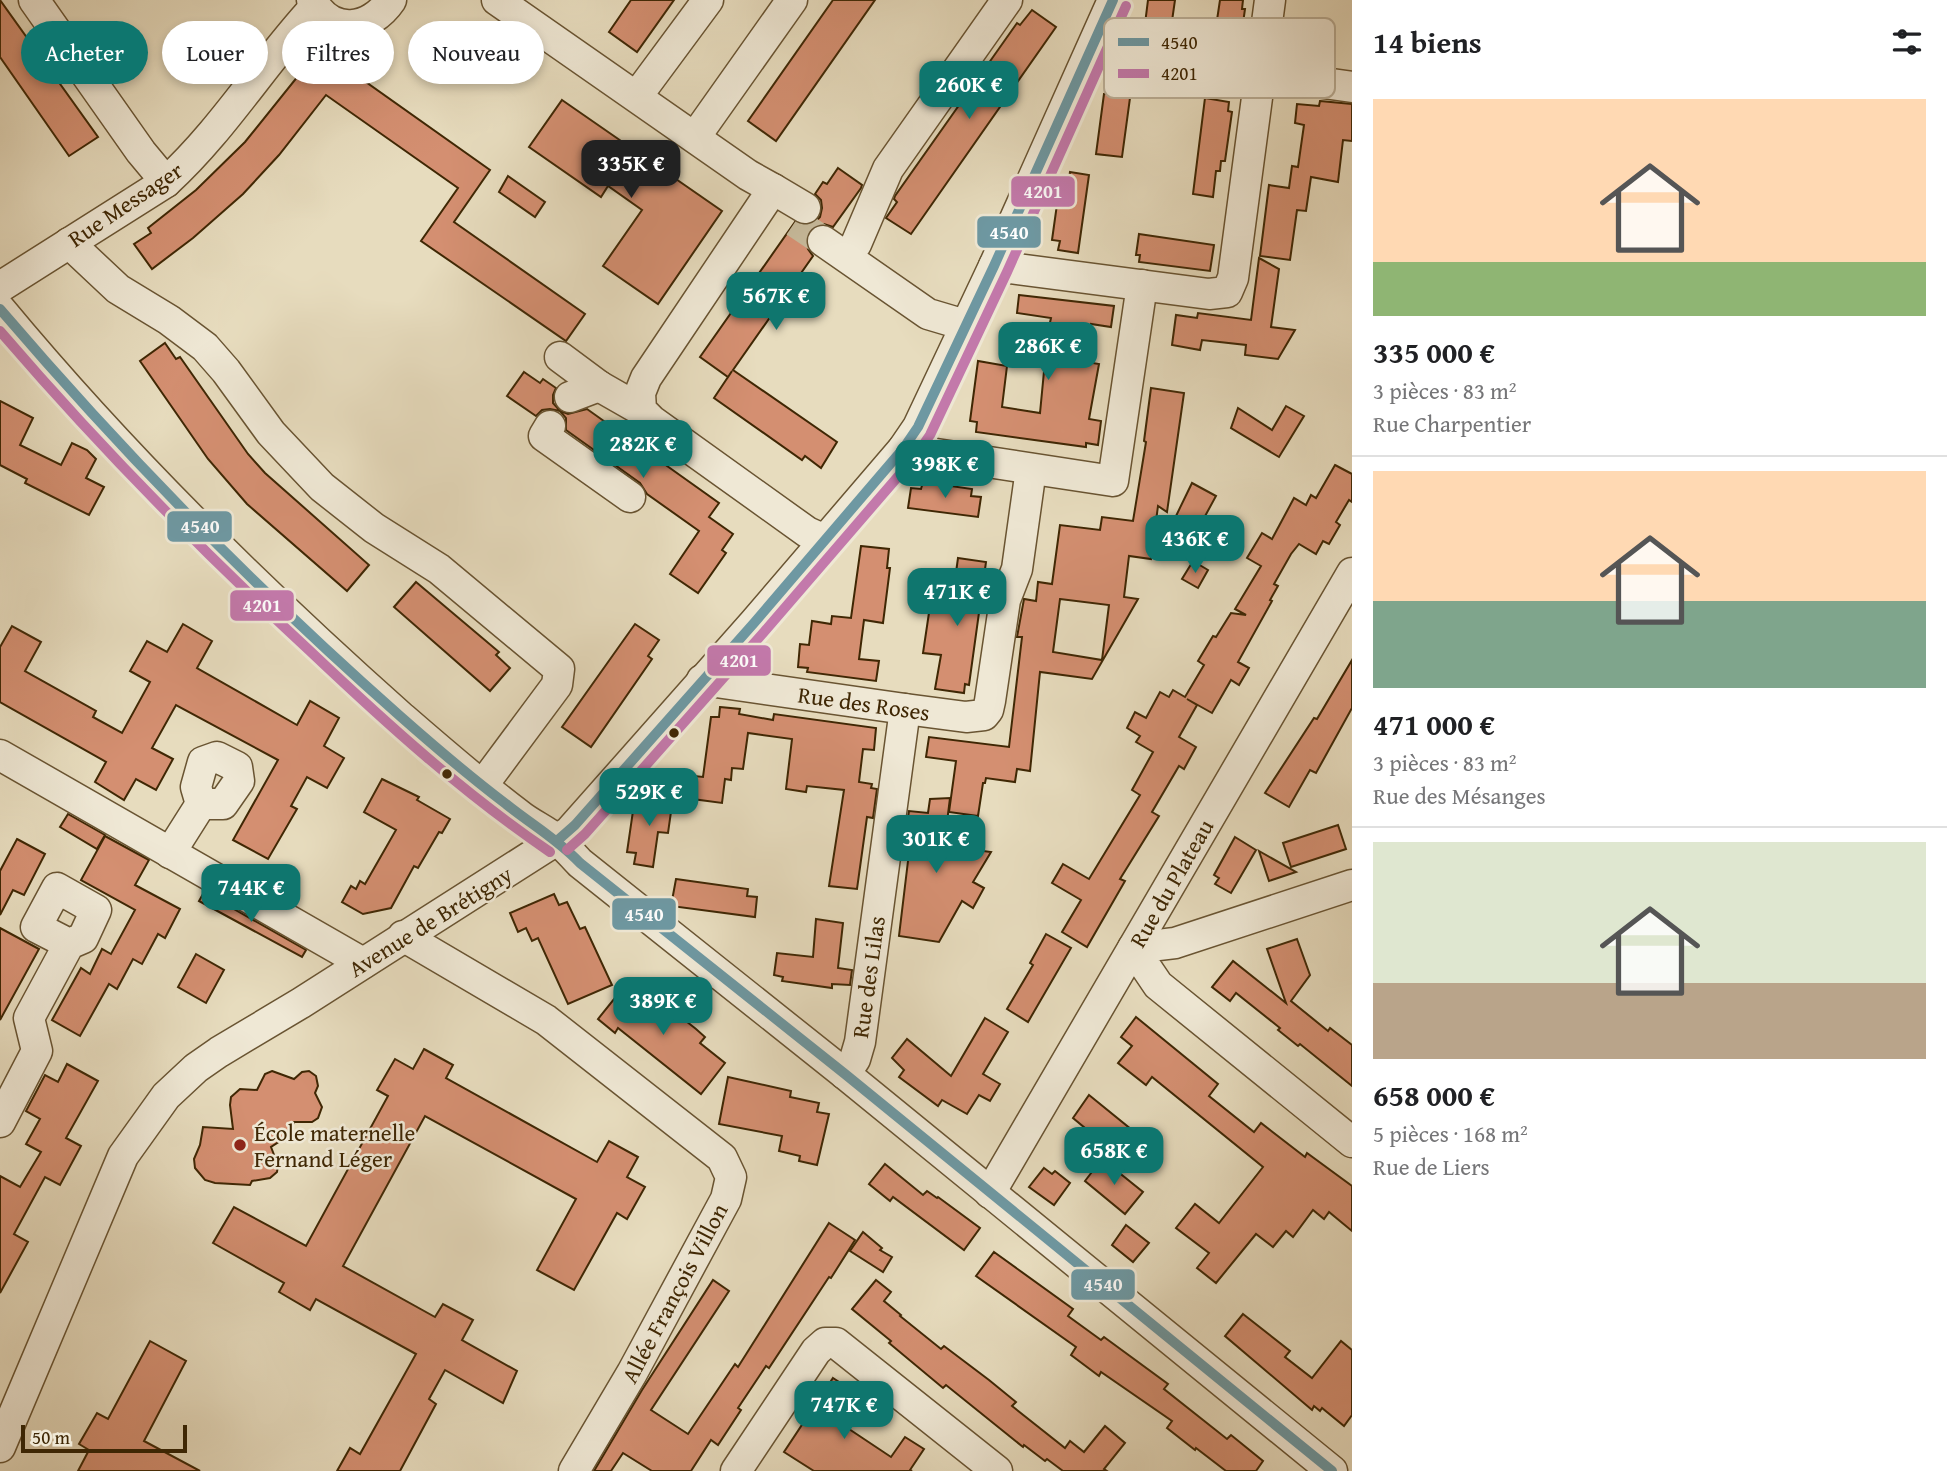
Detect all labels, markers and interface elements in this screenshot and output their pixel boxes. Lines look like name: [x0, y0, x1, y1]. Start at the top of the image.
legend: [1104, 18, 1335, 98]
text: 14 biens: [1373, 20, 1482, 64]
chip: Acheter: [21, 21, 148, 84]
chip: Louer: [162, 21, 268, 84]
chip: Filtres: [282, 21, 394, 84]
chip: Nouveau: [408, 21, 544, 84]
icon: filters: [1888, 23, 1926, 61]
text: 4540: [1161, 28, 1198, 56]
text: 4201: [1161, 59, 1198, 87]
pin: 260K €: [912, 61, 1026, 121]
text: 260K €: [935, 67, 1003, 100]
pin: 335K €: [574, 140, 688, 200]
icon: home: [1587, 145, 1713, 271]
text: 335K €: [597, 146, 665, 179]
street label: Rue Messager: [61, 153, 189, 255]
line badge: 4201: [1010, 175, 1076, 208]
text: 4201: [1023, 177, 1063, 205]
line badge: 4540: [976, 215, 1042, 249]
text: 4540: [989, 218, 1029, 246]
pin: 567K €: [719, 272, 833, 332]
text: 567K €: [742, 278, 810, 311]
pin: 286K €: [991, 322, 1105, 382]
text: 286K €: [1014, 328, 1082, 361]
text: 335 000 €: [1373, 330, 1495, 374]
text: 3 pièces · 83 m²: [1373, 374, 1517, 407]
text: Rue Charpentier: [1373, 407, 1531, 440]
pin: 282K €: [586, 420, 700, 480]
text: 282K €: [609, 426, 677, 459]
pin: 398K €: [888, 440, 1002, 500]
text: 398K €: [911, 446, 979, 479]
line badge: 4540: [166, 510, 233, 543]
text: 4540: [180, 512, 220, 540]
pin: 436K €: [1138, 516, 1252, 575]
icon: home: [1587, 517, 1713, 643]
text: 436K €: [1161, 521, 1229, 554]
pin: 471K €: [900, 568, 1014, 628]
text: 471K €: [923, 574, 991, 607]
line badge: 4201: [229, 589, 295, 622]
text: 4201: [242, 591, 282, 619]
line badge: 4201: [706, 644, 772, 677]
text: 4201: [719, 646, 759, 674]
street label: Rue des Roses: [796, 677, 932, 729]
text: 471 000 €: [1373, 702, 1495, 746]
unlabelled marker: [667, 726, 681, 740]
text: 3 pièces · 83 m²: [1373, 746, 1517, 779]
unlabelled marker: [440, 767, 454, 781]
pin: 529K €: [592, 768, 706, 828]
text: 529K €: [615, 774, 683, 807]
text: Rue des Mésanges: [1373, 779, 1546, 812]
street label: Rue du Plateau: [1121, 812, 1221, 953]
pin: 301K €: [879, 816, 993, 875]
text: 301K €: [902, 821, 970, 854]
street label: Avenue de Brétigny: [342, 857, 519, 985]
pin: 744K €: [194, 864, 308, 924]
text: 744K €: [217, 870, 285, 903]
icon: home: [1587, 888, 1713, 1014]
line badge: 4540: [611, 897, 677, 931]
text: 4540: [624, 900, 664, 928]
street label: Rue des Lilas: [843, 914, 893, 1040]
pin: 389K €: [606, 978, 720, 1037]
text: 389K €: [629, 983, 697, 1016]
text: 658 000 €: [1373, 1073, 1495, 1117]
place label: École maternelle Fernand Léger: [254, 1116, 415, 1175]
text: 5 pièces · 168 m²: [1373, 1117, 1528, 1150]
pin: 658K €: [1057, 1128, 1171, 1187]
text: 658K €: [1080, 1133, 1148, 1166]
marker: École maternelle Fernand Léger: [232, 1137, 248, 1153]
text: Rue de Liers: [1373, 1150, 1490, 1183]
street label: Allée François Villon: [613, 1197, 735, 1389]
line badge: 4540: [1070, 1268, 1136, 1301]
text: 4540: [1083, 1270, 1123, 1298]
pin: 747K €: [787, 1382, 901, 1441]
text: 747K €: [810, 1387, 878, 1420]
scale bar: [21, 1422, 187, 1454]
text: 50 m: [32, 1423, 70, 1451]

